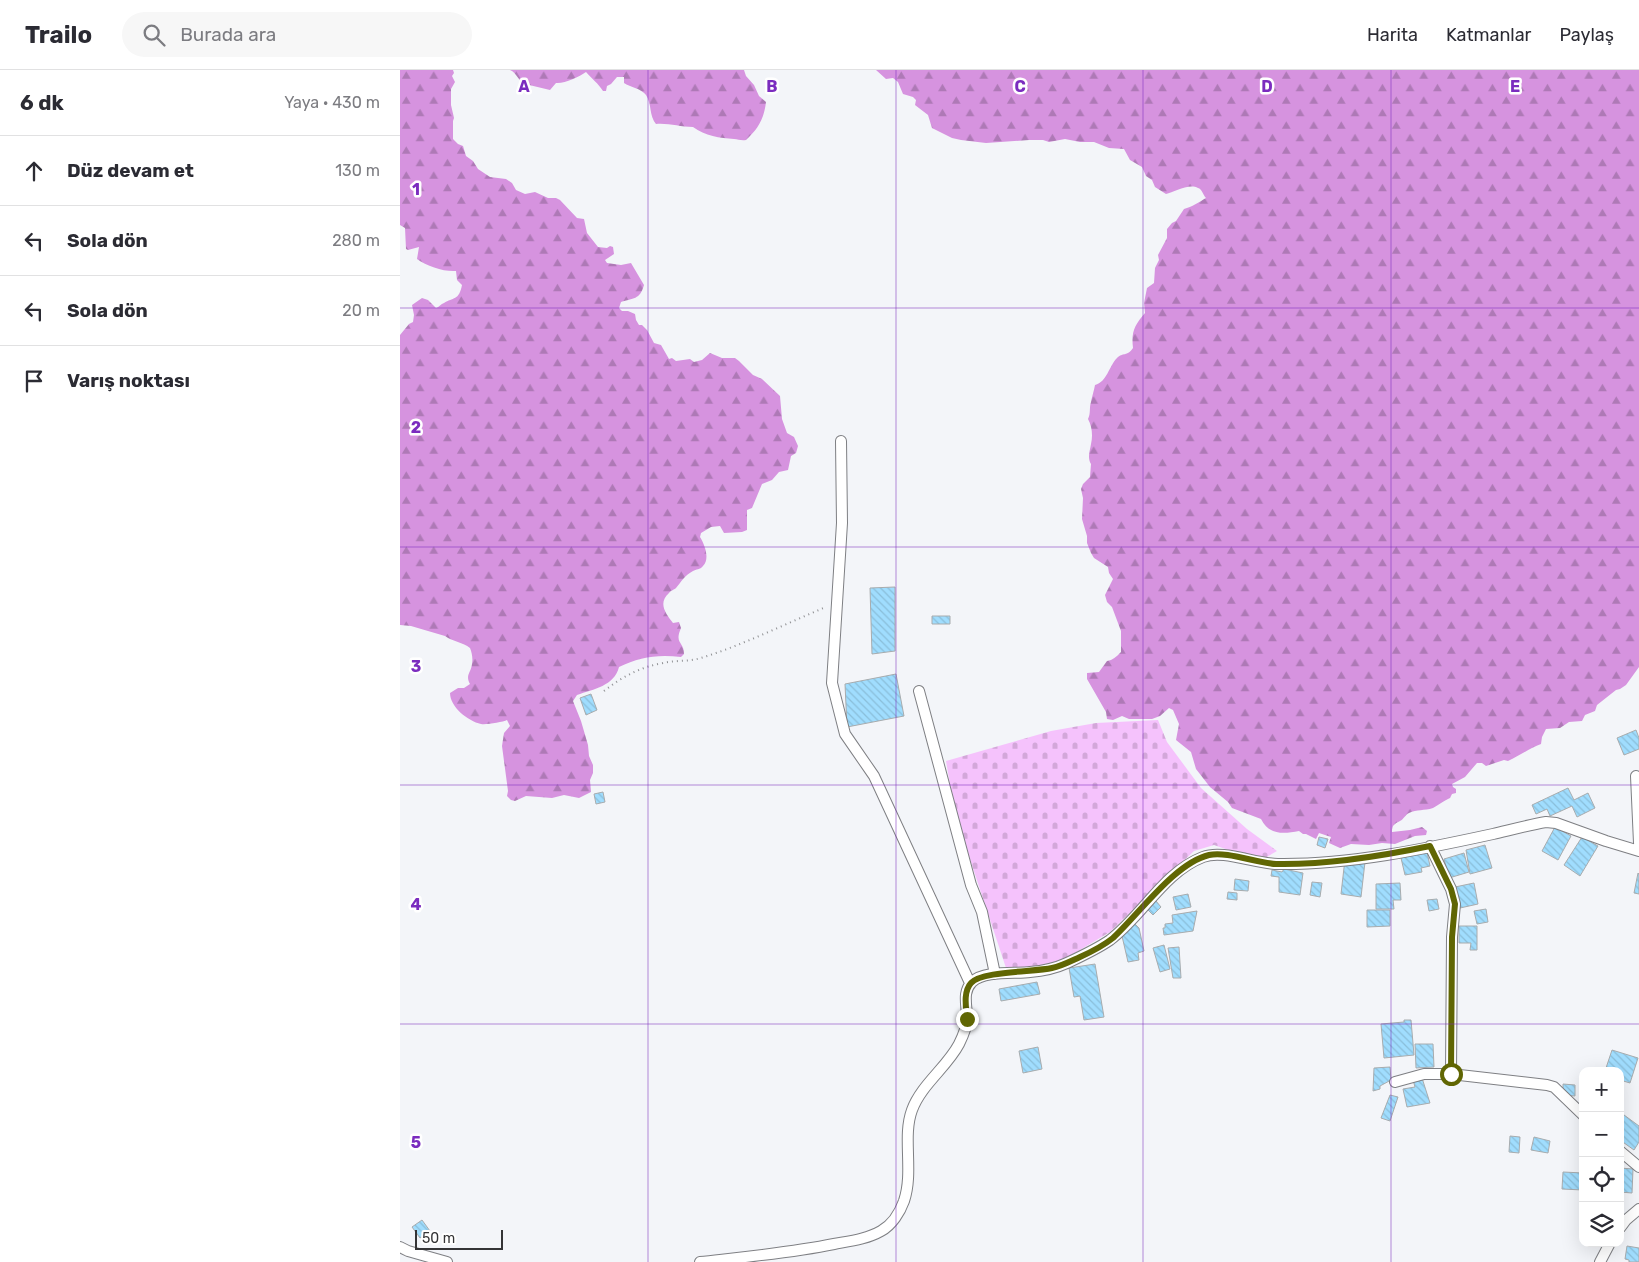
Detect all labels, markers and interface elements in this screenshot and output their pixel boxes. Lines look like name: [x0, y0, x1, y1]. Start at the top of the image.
search box: [122, 12, 472, 57]
text: Trailo: [25, 21, 92, 49]
icon: search: [140, 21, 168, 49]
text: Burada ara: [180, 23, 276, 46]
text: Harita: [1367, 24, 1418, 46]
text: Katmanlar: [1446, 24, 1531, 46]
text: Paylaş: [1559, 24, 1614, 46]
text: A: [518, 77, 530, 96]
text: B: [766, 77, 778, 96]
text: C: [1014, 77, 1026, 96]
text: D: [1261, 77, 1273, 96]
text: E: [1510, 77, 1520, 96]
text: 6 dk: [20, 90, 64, 115]
text: Yaya · 430 m: [284, 93, 380, 112]
icon: ahead: [20, 157, 48, 185]
text: Düz devam et: [67, 159, 194, 182]
text: 130 m: [335, 161, 380, 180]
text: 1: [412, 180, 420, 199]
icon: left: [20, 227, 48, 255]
text: Sola dön: [67, 229, 148, 252]
text: 280 m: [332, 231, 380, 250]
icon: left: [20, 297, 48, 325]
text: Sola dön: [67, 299, 148, 322]
text: 20 m: [342, 301, 380, 320]
icon: arrive: [20, 367, 48, 395]
text: Varış noktası: [67, 369, 190, 392]
text: 2: [411, 418, 421, 437]
text: 3: [411, 657, 421, 676]
text: 4: [411, 895, 422, 914]
route end: [956, 1008, 979, 1031]
route start: [1440, 1063, 1463, 1086]
map controls: [1579, 1067, 1624, 1247]
button: +: [1579, 1067, 1624, 1112]
button: −: [1579, 1112, 1624, 1157]
text: 5: [411, 1133, 421, 1152]
button: locate: [1579, 1157, 1624, 1202]
button: layers: [1579, 1202, 1624, 1247]
scale bar: [415, 1227, 502, 1250]
text: 50 m: [422, 1230, 455, 1247]

